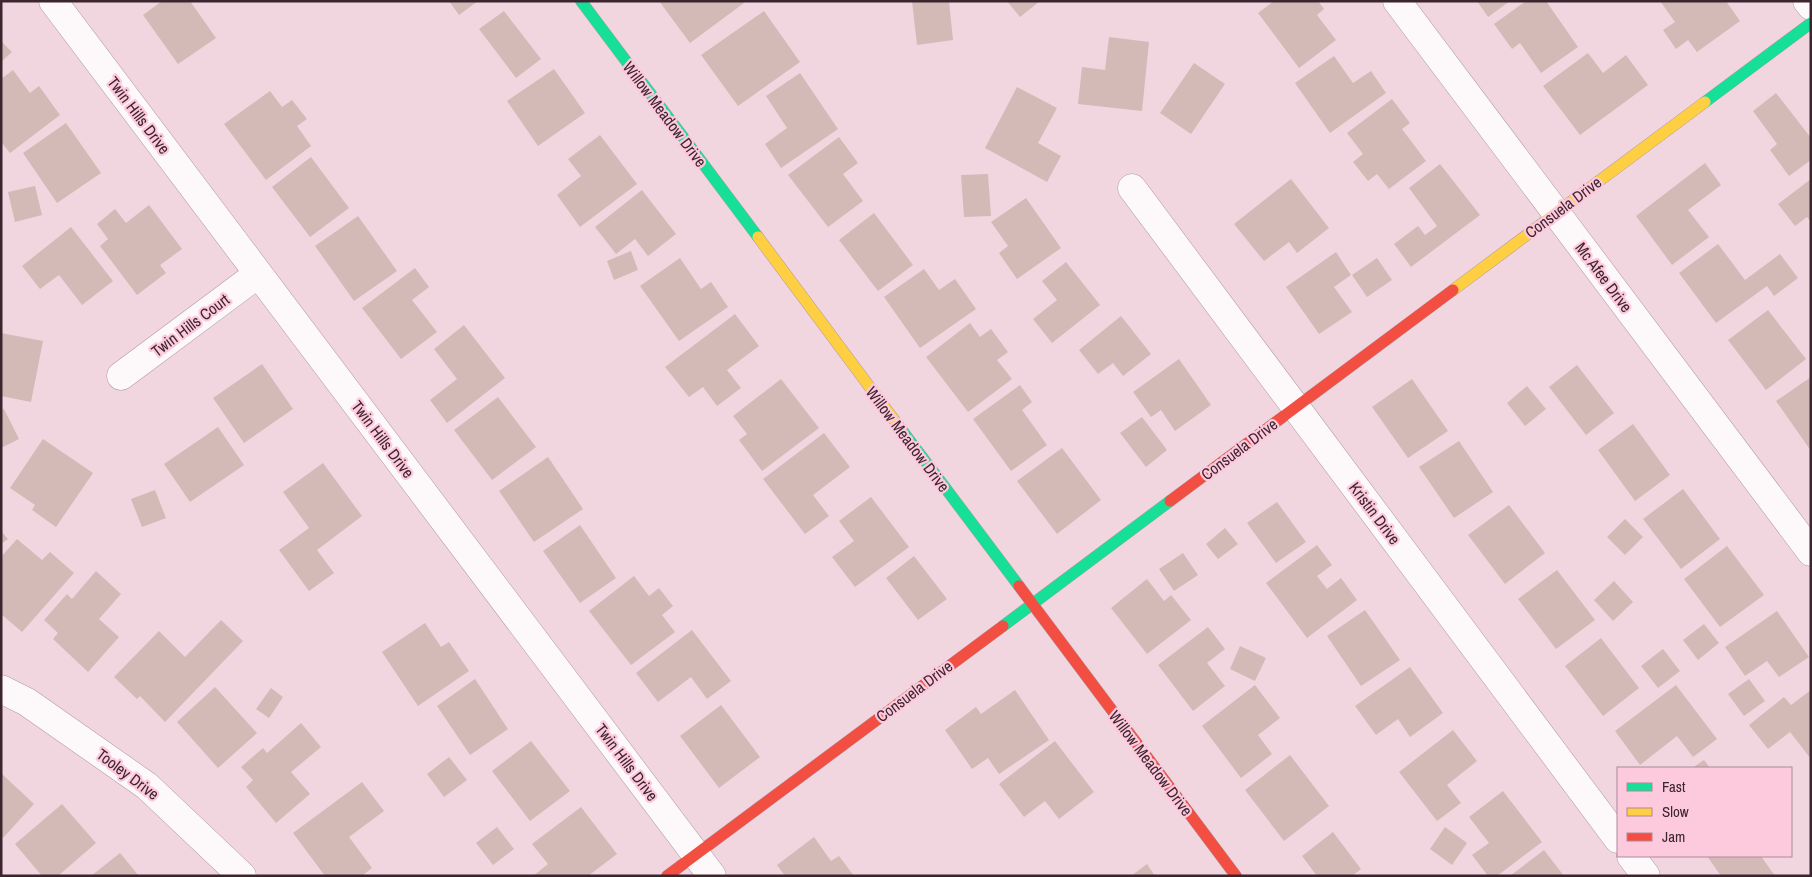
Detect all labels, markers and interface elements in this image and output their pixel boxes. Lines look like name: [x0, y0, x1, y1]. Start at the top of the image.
street label: Willow Meadow Drive: [618, 57, 712, 171]
street label: Twin Hills Drive: [103, 72, 175, 158]
street label: Consuela Drive: [1520, 171, 1606, 243]
street label: Mc Afee Drive: [1570, 237, 1638, 317]
street label: Twin Hills Court: [146, 288, 234, 362]
street label: Willow Meadow Drive: [861, 382, 955, 496]
street label: Twin Hills Drive: [347, 396, 419, 482]
street label: Consuela Drive: [1196, 413, 1282, 485]
street label: Kristin Drive: [1344, 477, 1406, 549]
street label: Consuela Drive: [871, 655, 957, 727]
street label: Willow Meadow Drive: [1104, 706, 1198, 820]
street label: Twin Hills Drive: [591, 719, 663, 805]
street label: Tooley Drive: [92, 743, 164, 805]
legend: [1617, 767, 1792, 857]
text: Fast: [1662, 776, 1686, 797]
text: Slow: [1662, 801, 1689, 822]
text: Jam: [1662, 826, 1685, 847]

